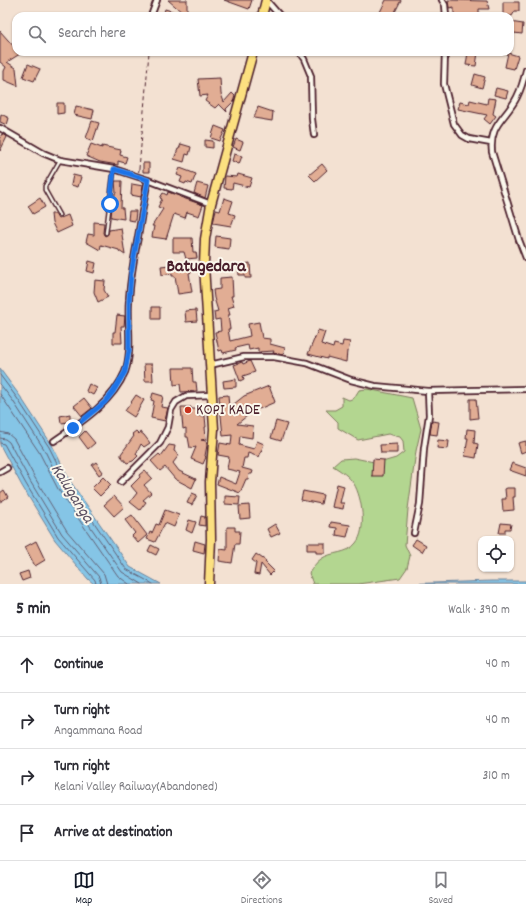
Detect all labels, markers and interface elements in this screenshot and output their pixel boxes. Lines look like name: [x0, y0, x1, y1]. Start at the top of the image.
search box: [12, 12, 514, 56]
icon: search: [26, 23, 48, 45]
text: Search here: [58, 23, 126, 45]
route start: [101, 195, 119, 213]
district label: Batugedara: [166, 255, 246, 280]
place label: KOPI KADE: [196, 399, 261, 422]
marker: KOPI KADE: [183, 405, 193, 415]
route end: [64, 419, 82, 437]
water label: Kaluganga: [43, 460, 99, 529]
map controls: [478, 536, 514, 572]
button: locate: [478, 536, 514, 572]
text: 5 min: [16, 598, 50, 622]
text: Walk · 390 m: [448, 601, 510, 620]
icon: ahead: [16, 654, 38, 676]
text: Continue: [54, 654, 103, 676]
text: 40 m: [486, 655, 510, 674]
text: Turn right: [54, 700, 110, 722]
icon: right: [16, 710, 38, 732]
text: 40 m: [486, 711, 510, 730]
text: Angammana Road: [54, 722, 142, 741]
text: Turn right: [54, 756, 110, 778]
icon: right: [16, 766, 38, 788]
text: 310 m: [482, 767, 510, 786]
text: Kelani Valley Railway(Abandoned): [54, 778, 217, 797]
icon: arrive: [16, 822, 38, 844]
text: Arrive at destination: [54, 822, 172, 844]
tab: Map: [73, 869, 95, 909]
tab: Directions: [241, 869, 283, 909]
tab: Saved: [428, 869, 453, 909]

